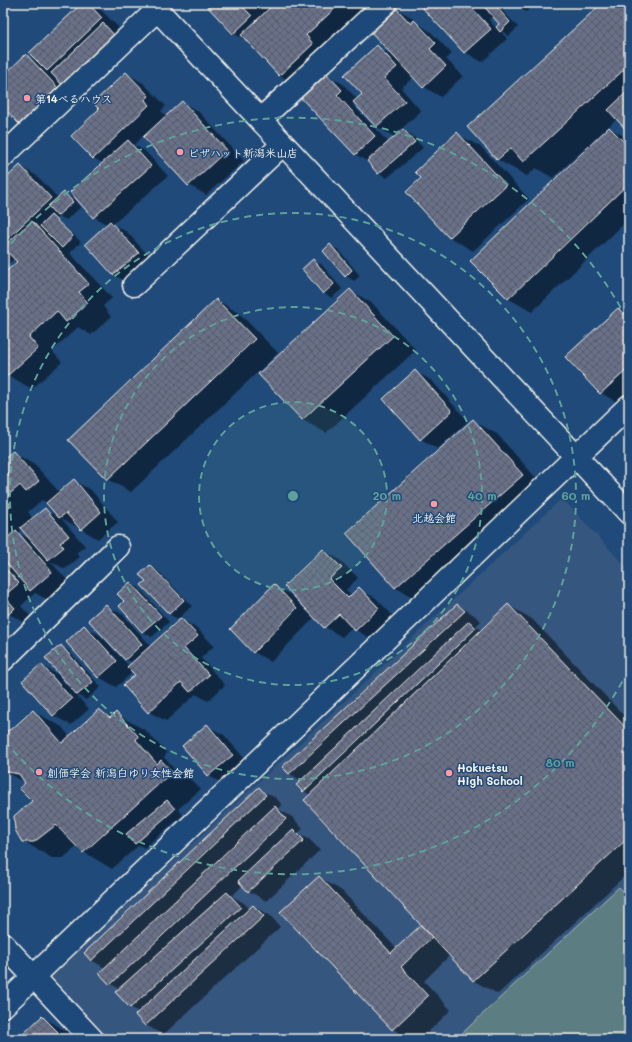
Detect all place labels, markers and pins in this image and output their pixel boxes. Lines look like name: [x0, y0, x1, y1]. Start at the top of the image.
place label: 第14べるハウス: [35, 91, 112, 106]
marker: 第14べるハウス: [22, 93, 32, 103]
place label: ピザハット新潟米山店: [188, 145, 298, 160]
marker: ピザハット新潟米山店: [175, 147, 185, 157]
centre of rings: [286, 489, 300, 503]
marker: 北越会館: [429, 499, 439, 509]
place label: 北越会館: [412, 510, 456, 525]
place label: Hokuetsu High School: [457, 760, 523, 788]
place label: 創価学会 新潟白ゆり女性会館: [47, 765, 194, 780]
marker: 創価学会 新潟白ゆり女性会館: [34, 767, 44, 777]
marker: Hokuetsu High School: [444, 768, 454, 778]

